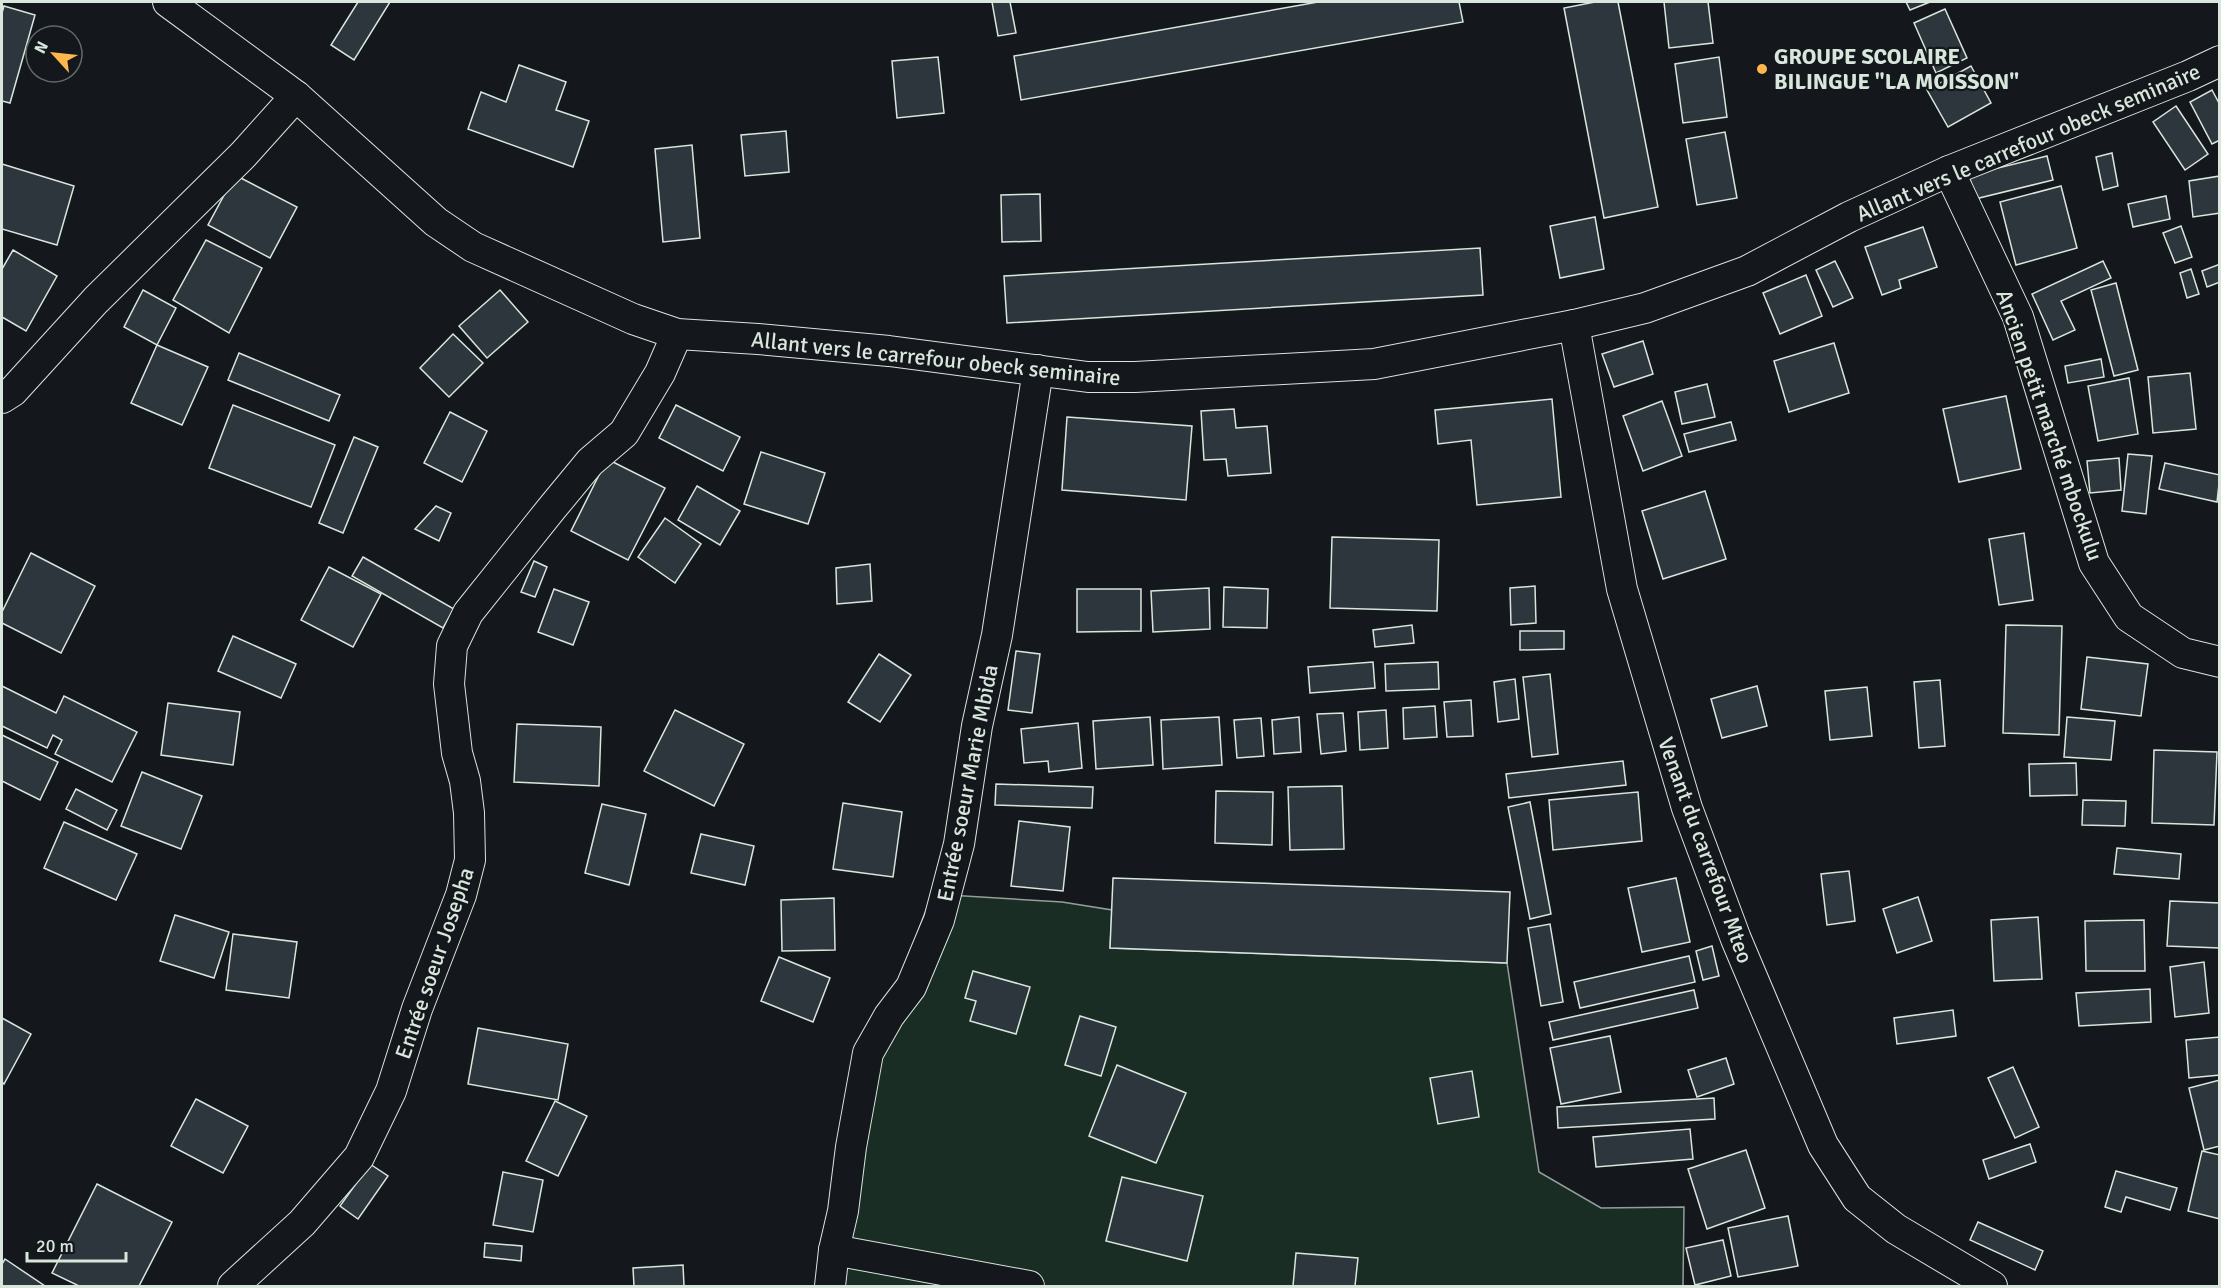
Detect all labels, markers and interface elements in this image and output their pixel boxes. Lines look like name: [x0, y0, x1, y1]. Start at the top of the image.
north arrow: [24, 24, 84, 84]
text: N: [30, 38, 53, 57]
place label: GROUPE SCOLAIRE BILINGUE "LA MOISSON": [1774, 43, 2019, 95]
street label: Allant vers le carrefour obeck seminaire: [1852, 58, 2204, 227]
marker: GROUPE SCOLAIRE BILINGUE "LA MOISSON": [1755, 62, 1769, 76]
street label: Ancien petit marché mbockulu: [1990, 286, 2109, 564]
street label: Allant vers le carrefour obeck seminaire: [750, 326, 1122, 391]
street label: Entrée soeur Marie Mbida: [931, 662, 1004, 904]
street label: Venant du carrefour Mteo: [1652, 734, 1759, 967]
street label: Entrée soeur Josepha: [389, 864, 480, 1062]
scale bar: [27, 1225, 126, 1263]
text: 20 m: [36, 1235, 74, 1257]

